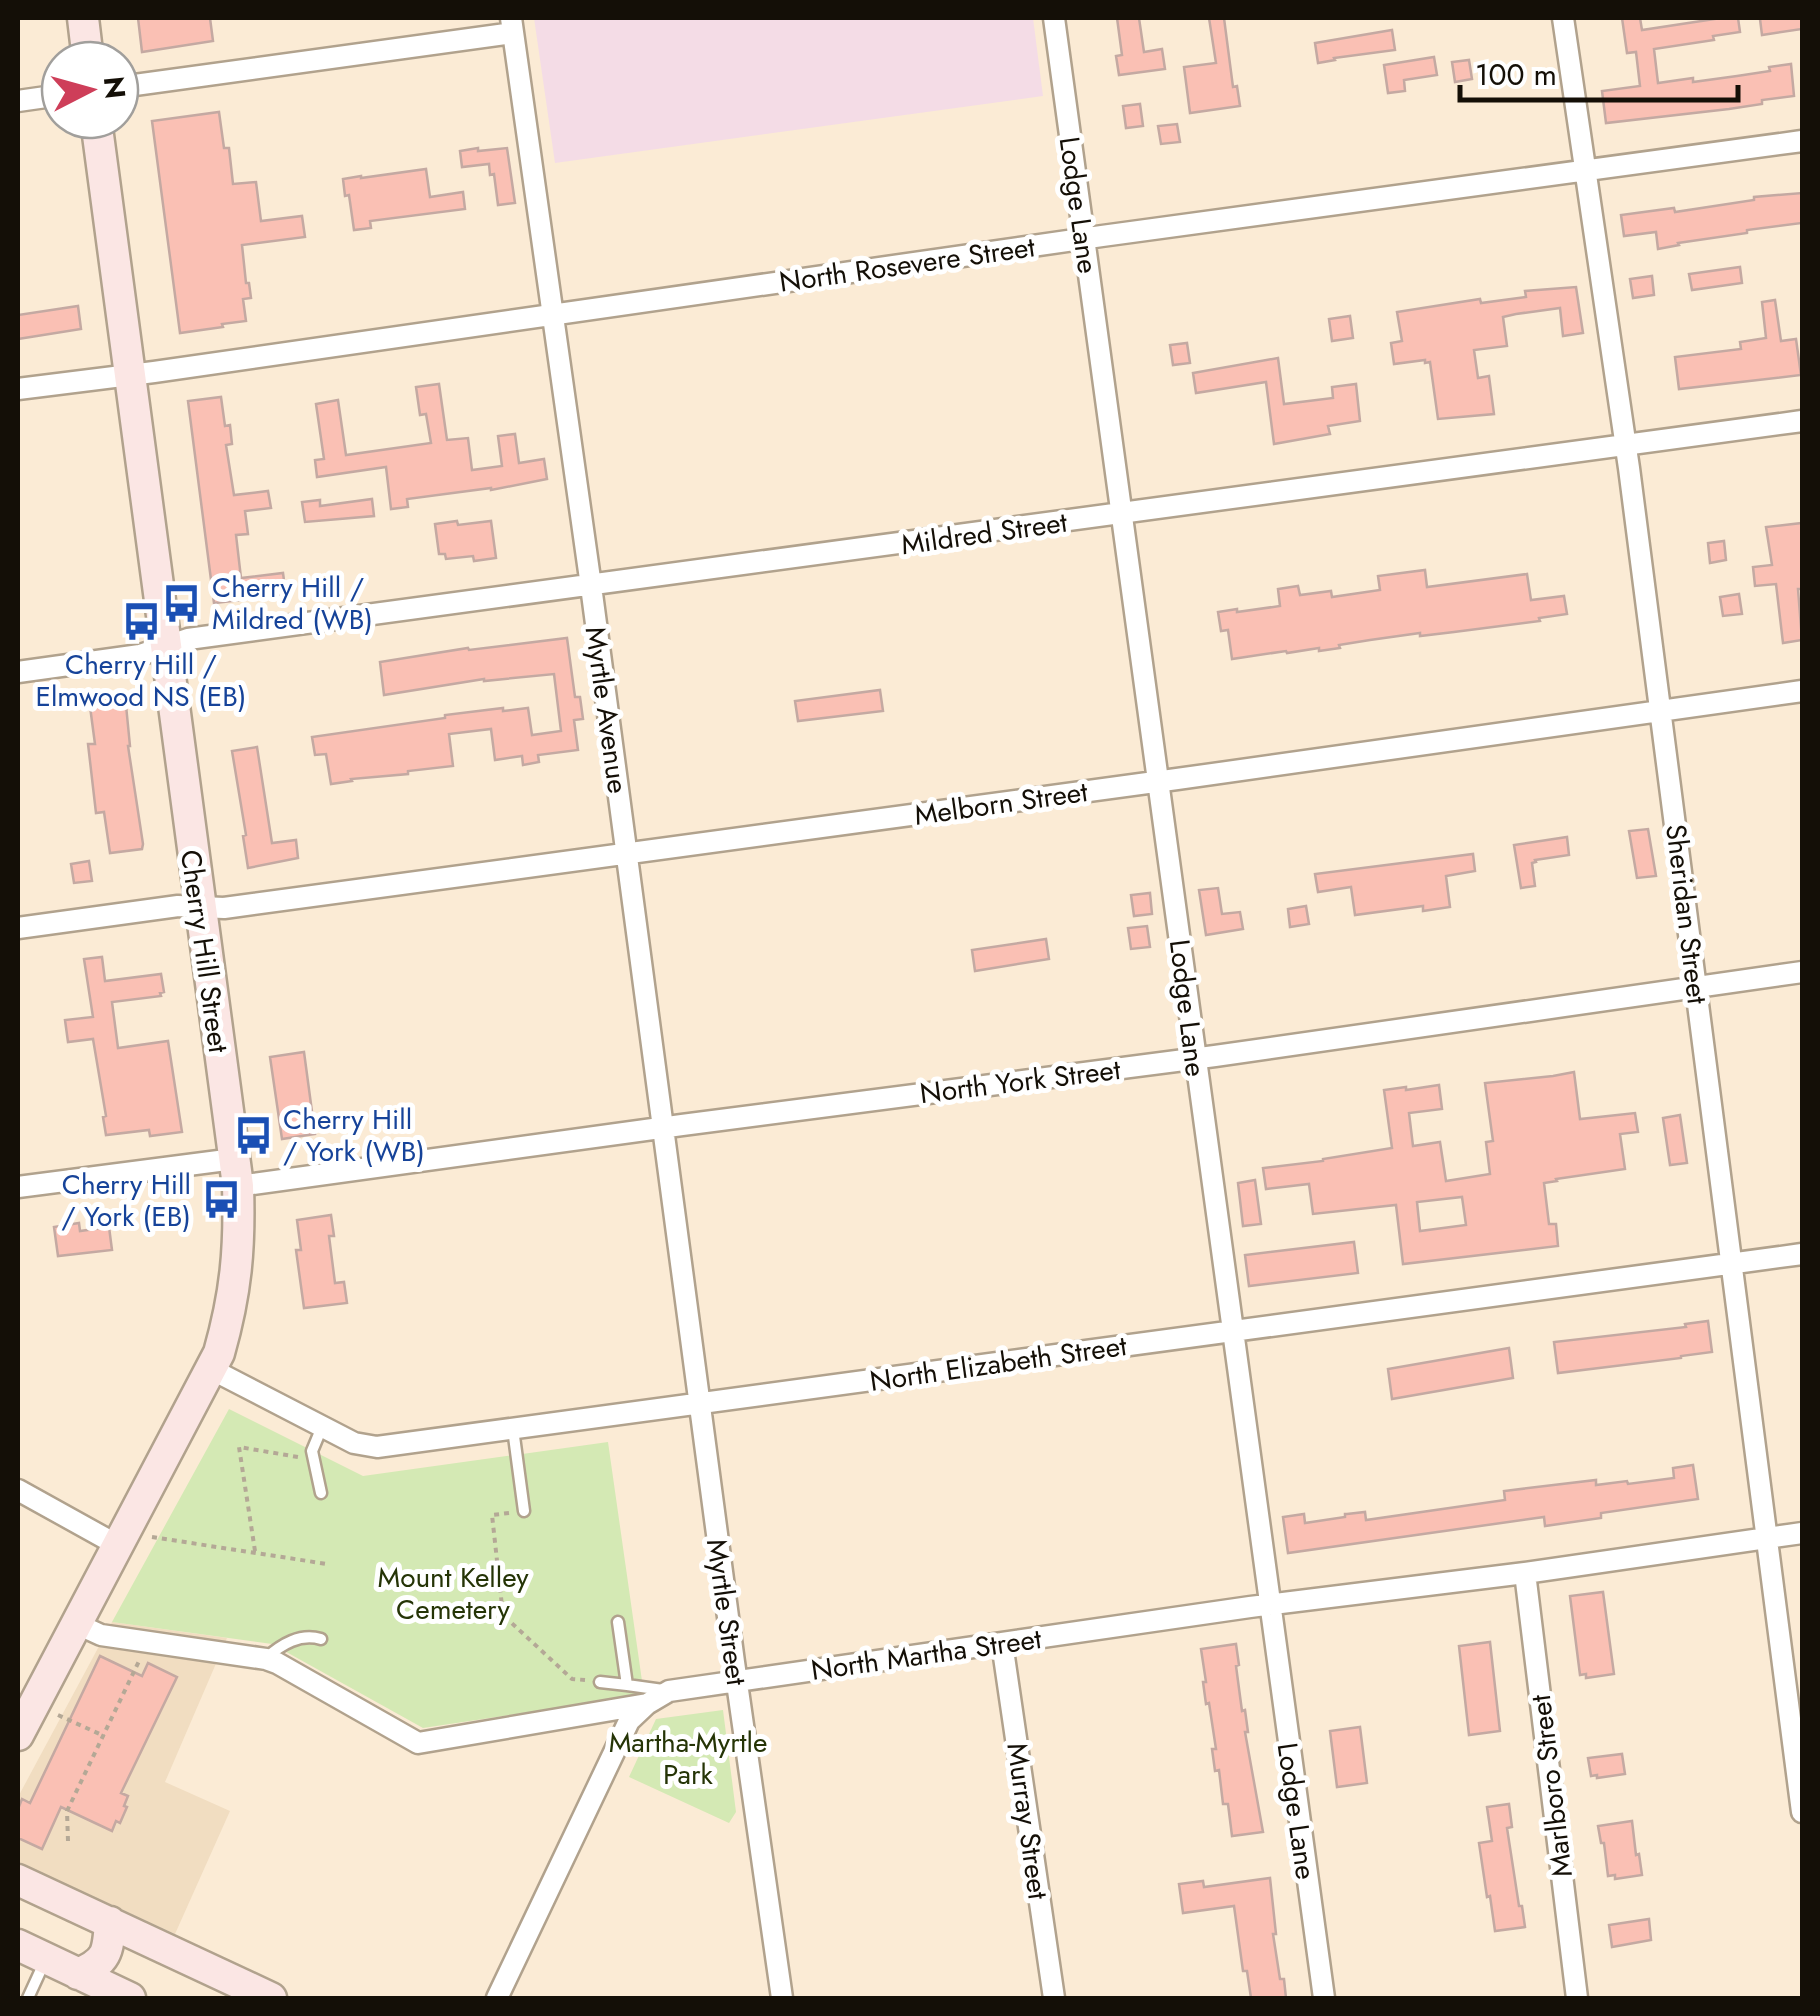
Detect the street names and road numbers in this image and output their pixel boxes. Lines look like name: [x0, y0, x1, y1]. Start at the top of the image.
street label: Lodge Lane: [1049, 134, 1108, 276]
street label: North Rosevere Street: [777, 226, 1038, 303]
street label: Mildred Street: [898, 502, 1070, 565]
street label: Myrtle Avenue: [575, 624, 638, 796]
street label: Melborn Street: [912, 771, 1090, 836]
street label: Sheridan Street: [1655, 822, 1718, 1007]
street label: Cherry Hill Street: [170, 847, 239, 1055]
street label: Lodge Lane: [1159, 937, 1216, 1079]
street label: North York Street: [917, 1049, 1123, 1114]
street label: North Elizabeth Street: [867, 1325, 1129, 1402]
street label: Myrtle Street: [696, 1536, 757, 1688]
street label: North Martha Street: [808, 1618, 1044, 1691]
street label: Marlboro Street: [1520, 1692, 1583, 1879]
street label: Murray Street: [996, 1740, 1059, 1902]
street label: Lodge Lane: [1267, 1740, 1326, 1882]

